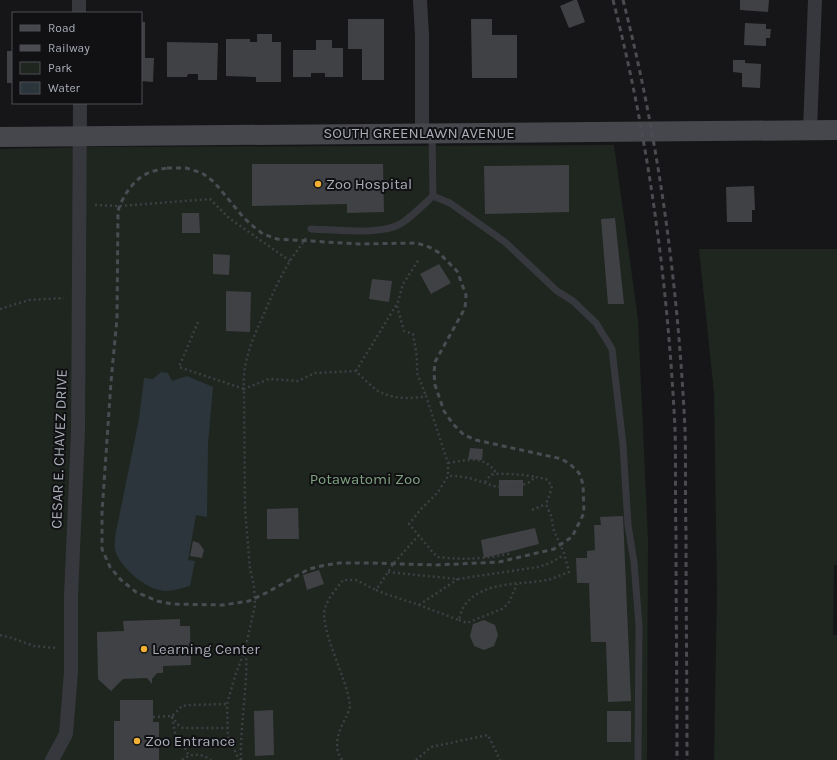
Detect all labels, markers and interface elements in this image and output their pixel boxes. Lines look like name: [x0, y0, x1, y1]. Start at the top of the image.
legend: [12, 12, 142, 104]
text: Road: [48, 21, 76, 35]
text: Railway: [48, 41, 90, 55]
text: Park: [48, 61, 73, 75]
text: Water: [48, 81, 81, 95]
street label: SOUTH GREENLAWN AVENUE: [323, 124, 515, 142]
place label: Zoo Hospital: [326, 175, 412, 193]
marker: Zoo Hospital: [313, 179, 323, 189]
street label: CESAR E. CHAVEZ DRIVE: [47, 369, 71, 529]
park label: Potawatomi Zoo: [310, 470, 420, 488]
place label: Learning Center: [152, 640, 260, 658]
marker: Learning Center: [139, 644, 149, 654]
place label: Zoo Entrance: [145, 732, 235, 750]
marker: Zoo Entrance: [132, 736, 142, 746]

